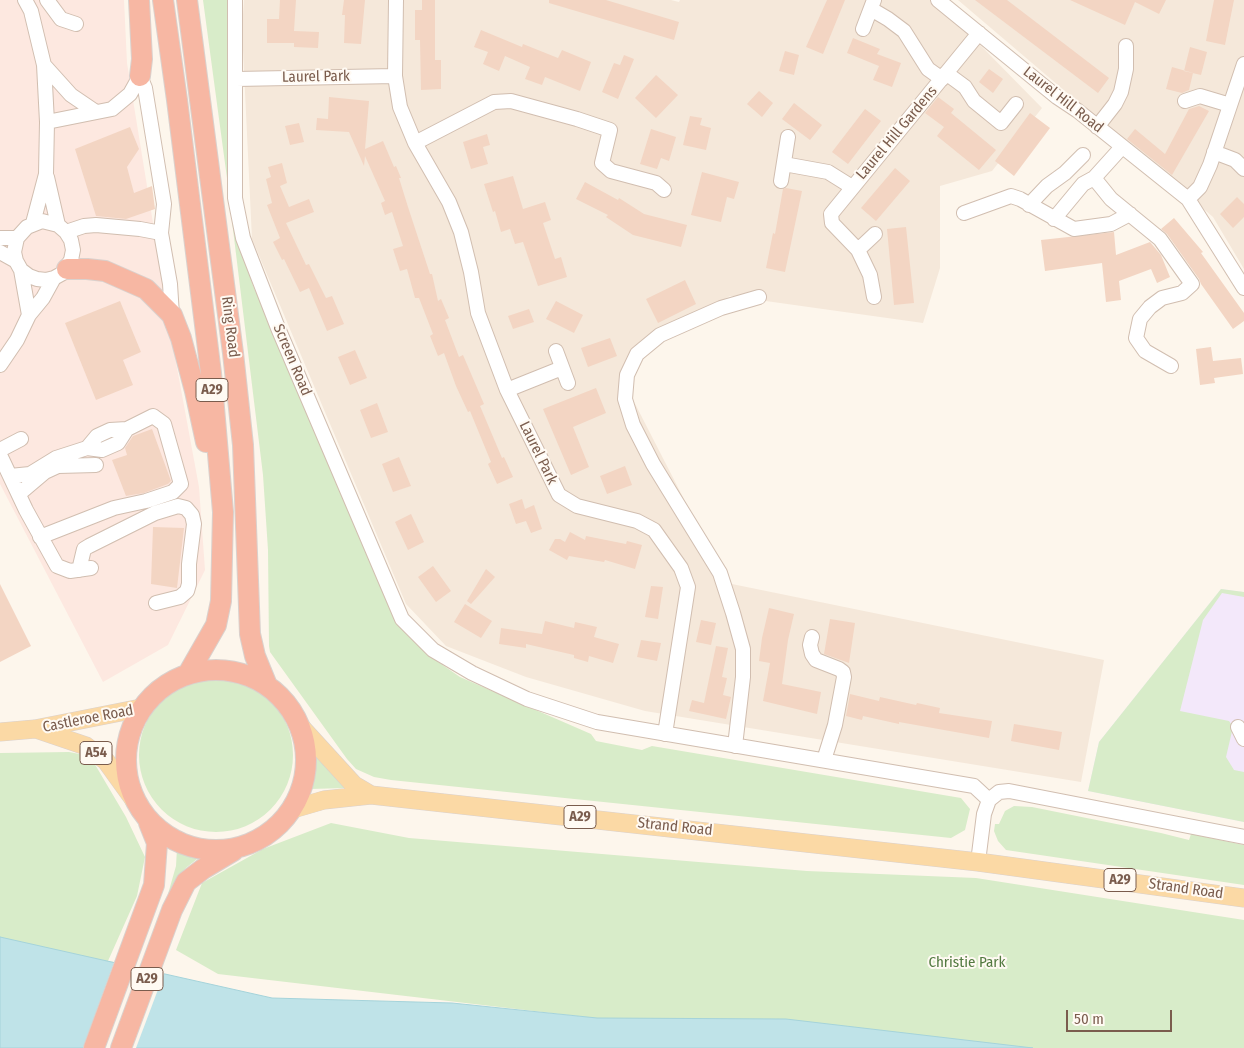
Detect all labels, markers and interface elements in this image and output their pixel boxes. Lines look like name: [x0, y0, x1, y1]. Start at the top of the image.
street label: Laurel Hill Road: [1019, 63, 1107, 137]
street label: Laurel Park: [282, 67, 350, 87]
street label: Laurel Hill Gardens: [853, 83, 941, 183]
street label: Ring Road: [217, 295, 243, 359]
street label: Screen Road: [269, 321, 315, 399]
road number: A29: [196, 378, 228, 402]
street label: Laurel Park: [515, 418, 561, 488]
street label: Castleroe Road: [41, 701, 135, 737]
road number: A54: [80, 741, 112, 764]
road number: A29: [564, 806, 596, 829]
street label: Strand Road: [637, 814, 713, 840]
road number: A29: [1104, 868, 1136, 892]
street label: Strand Road: [1148, 875, 1224, 903]
park label: Christie Park: [928, 954, 1006, 972]
road number: A29: [131, 968, 163, 991]
scale bar: [1069, 1000, 1175, 1032]
text: 50 m: [1074, 1010, 1104, 1028]

